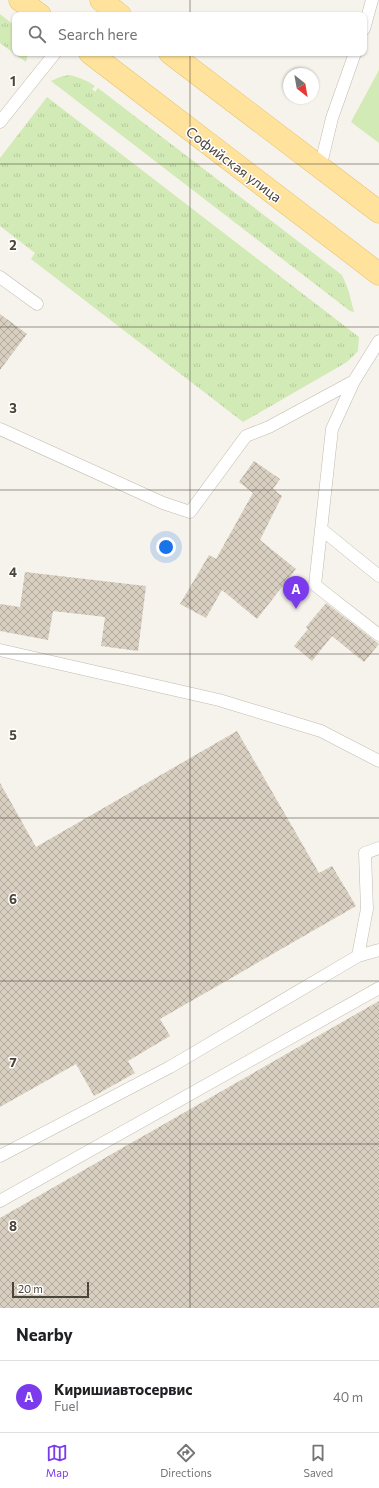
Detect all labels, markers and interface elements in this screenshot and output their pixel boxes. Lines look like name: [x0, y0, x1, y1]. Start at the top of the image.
search box: [12, 12, 367, 56]
icon: search: [26, 23, 48, 45]
text: Search here: [58, 25, 137, 43]
north arrow: [283, 68, 319, 104]
text: 1: [10, 73, 16, 89]
street label: Софийская улица: [183, 123, 285, 205]
text: 2: [9, 237, 17, 253]
text: 3: [9, 400, 17, 416]
your location: [156, 537, 176, 557]
text: 4: [9, 564, 17, 580]
pin: A: [283, 576, 309, 609]
text: 5: [9, 727, 17, 743]
text: 6: [9, 891, 17, 907]
text: 7: [9, 1054, 17, 1070]
text: 8: [9, 1218, 17, 1234]
scale bar: [12, 1280, 89, 1299]
text: 20 m: [18, 1282, 43, 1295]
text: Nearby: [16, 1324, 73, 1345]
text: Киришиавтосервис: [54, 1380, 193, 1398]
text: A: [24, 1389, 34, 1405]
text: 40 m: [333, 1389, 363, 1405]
text: Fuel: [54, 1398, 79, 1414]
tab: Map: [46, 1442, 69, 1479]
tab: Directions: [160, 1442, 212, 1479]
tab: Saved: [303, 1442, 333, 1479]

